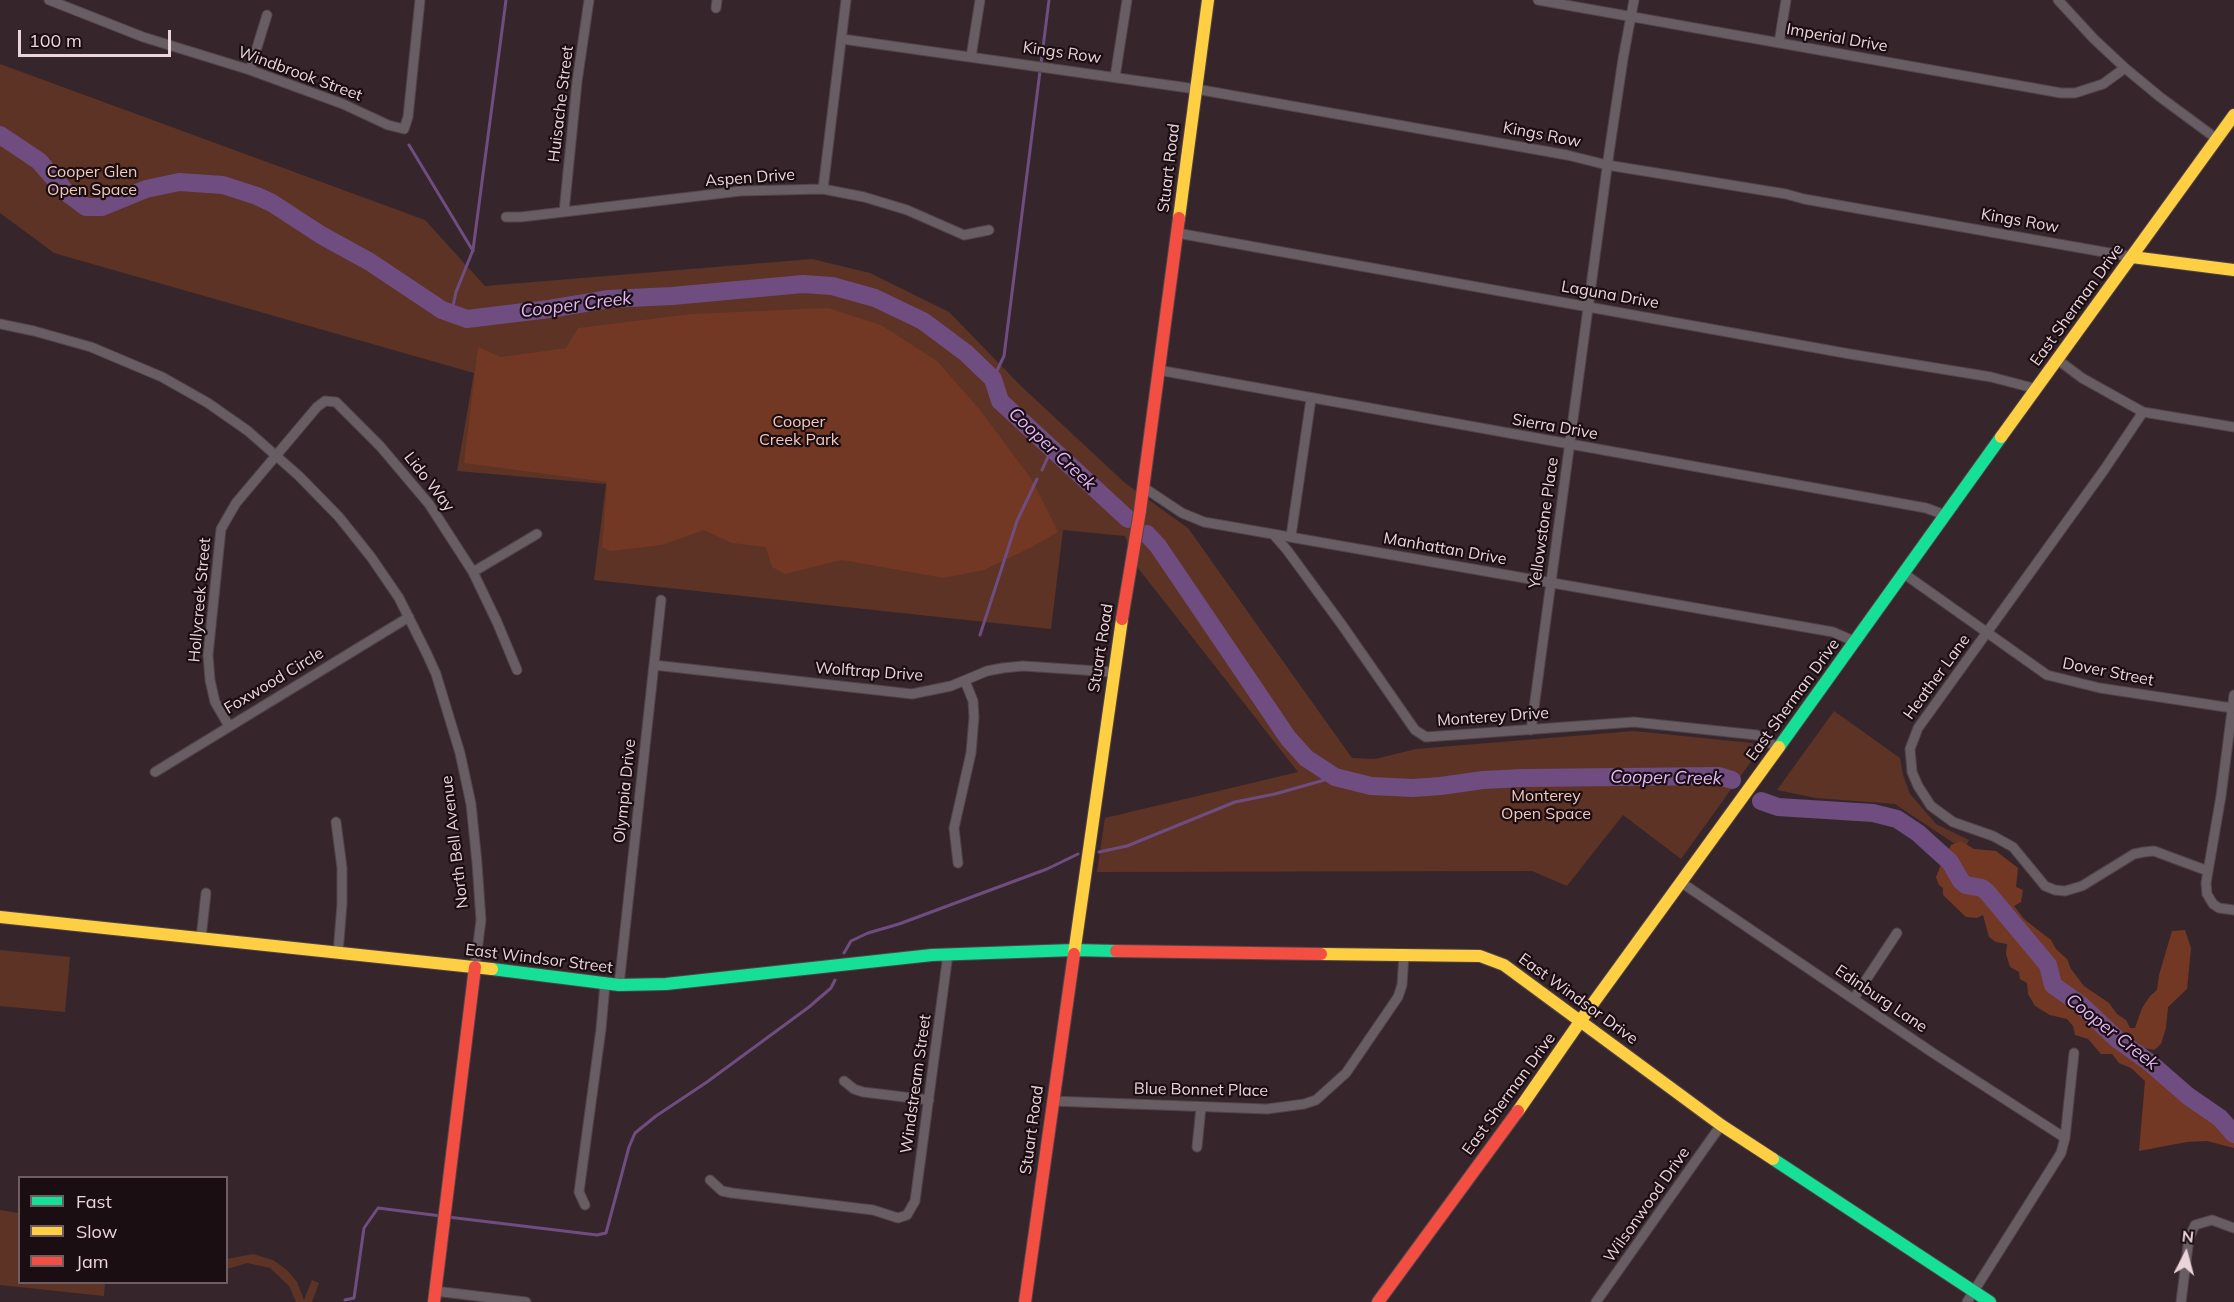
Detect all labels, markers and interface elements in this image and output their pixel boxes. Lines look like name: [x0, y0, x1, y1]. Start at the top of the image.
scale bar: [21, 18, 174, 56]
street label: Imperial Drive: [1785, 20, 1889, 56]
text: 100 m: [29, 29, 82, 52]
street label: Kings Row: [1022, 38, 1102, 68]
street label: Windbrook Street: [235, 43, 365, 105]
street label: Huisache Street: [544, 45, 578, 163]
street label: Kings Row: [1501, 118, 1583, 152]
street label: Stuart Road: [1154, 122, 1184, 214]
park label: Cooper Glen Open Space: [47, 162, 137, 200]
street label: Aspen Drive: [704, 165, 796, 191]
street label: Kings Row: [1979, 205, 2061, 237]
street label: East Sherman Drive: [2026, 240, 2128, 370]
street label: Laguna Drive: [1560, 277, 1660, 313]
water label: Cooper Creek: [519, 287, 633, 323]
water label: Cooper Creek: [1004, 403, 1100, 495]
street label: Sierra Drive: [1511, 410, 1599, 444]
park label: Cooper Creek Park: [759, 412, 839, 450]
street label: Lido Way: [400, 448, 458, 516]
street label: Yellowstone Place: [1525, 456, 1563, 590]
street label: Manhattan Drive: [1382, 529, 1508, 569]
street label: Hollycreek Street: [185, 537, 215, 663]
street label: Stuart Road: [1085, 602, 1117, 694]
street label: Heather Lane: [1900, 631, 1974, 723]
street label: East Sherman Drive: [1742, 635, 1844, 765]
street label: Foxwood Circle: [221, 644, 327, 718]
street label: Dover Street: [2061, 654, 2155, 690]
street label: Wolftrap Drive: [814, 659, 924, 685]
street label: Monterey Drive: [1436, 704, 1550, 730]
street label: Olympia Drive: [610, 738, 640, 844]
water label: Cooper Creek: [1610, 766, 1722, 790]
street label: North Bell Avenue: [437, 775, 473, 909]
park label: Monterey Open Space: [1501, 786, 1591, 824]
street label: East Windsor Street: [464, 940, 614, 978]
street label: East Windsor Drive: [1515, 949, 1641, 1049]
street label: Edinburg Lane: [1831, 961, 1931, 1037]
water label: Cooper Creek: [2061, 989, 2163, 1075]
street label: Windstream Street: [897, 1013, 935, 1155]
street label: East Sherman Drive: [1458, 1029, 1560, 1159]
street label: Blue Bonnet Place: [1134, 1079, 1268, 1101]
street label: Stuart Road: [1016, 1084, 1048, 1176]
street label: Wilsonwood Drive: [1600, 1144, 1694, 1266]
legend: [18, 1176, 228, 1284]
text: Fast: [76, 1190, 112, 1213]
text: Slow: [76, 1220, 117, 1243]
north arrow: [2156, 1224, 2216, 1284]
text: N: [2181, 1226, 2195, 1247]
text: Jam: [76, 1250, 109, 1273]

